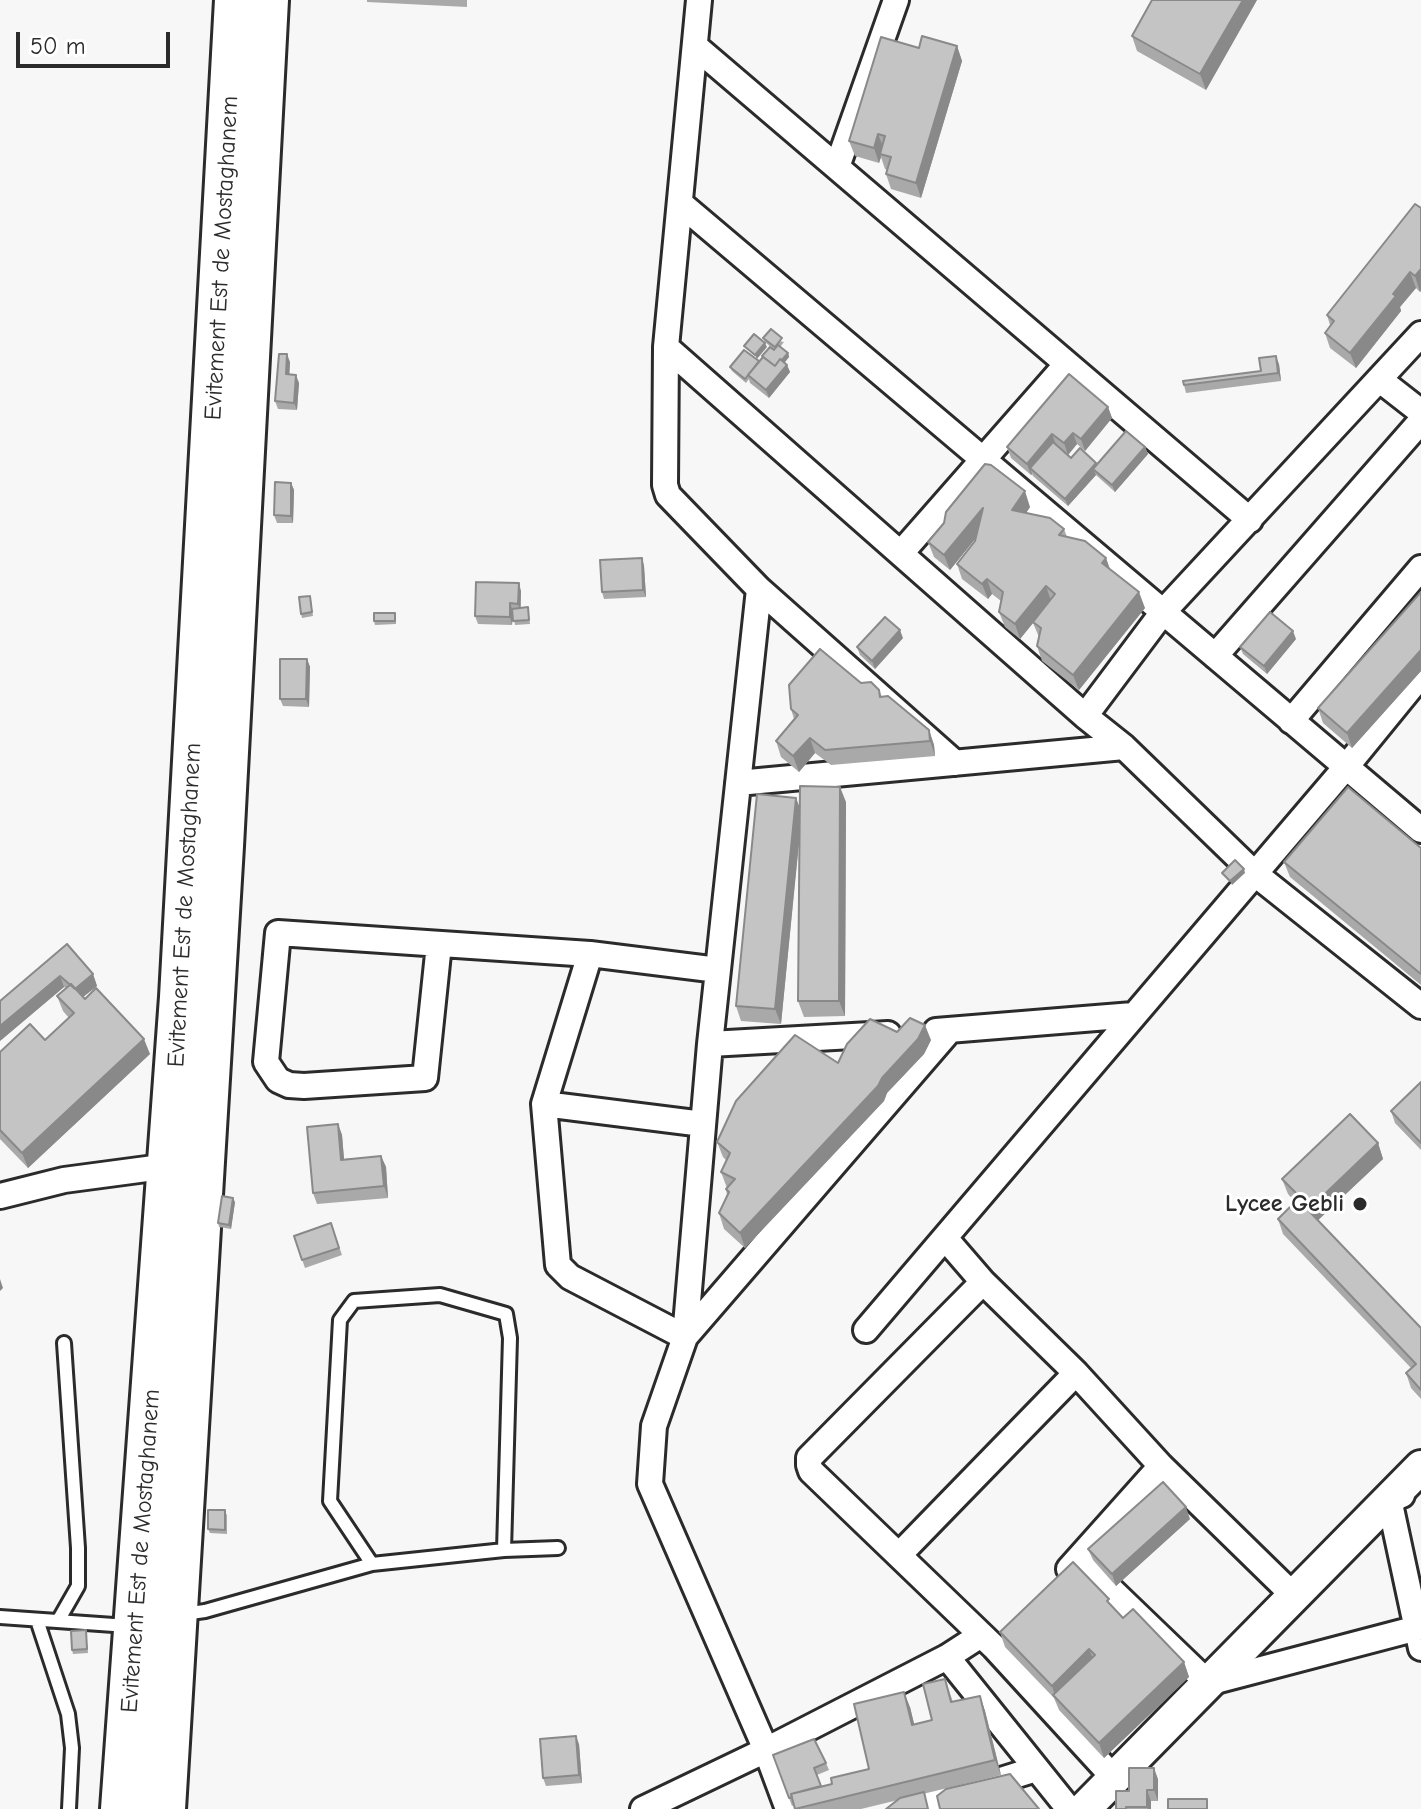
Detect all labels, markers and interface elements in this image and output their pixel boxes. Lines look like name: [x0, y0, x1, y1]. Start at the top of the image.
scale bar: [20, 16, 174, 66]
text: 50 m: [30, 32, 86, 60]
street label: Evitement Est de Mostaghanem: [199, 95, 245, 421]
street label: Evitement Est de Mostaghanem: [162, 742, 208, 1068]
place label: Lycee Gebli: [1225, 1190, 1344, 1218]
marker: Lycee Gebli: [1351, 1195, 1369, 1213]
street label: Evitement Est de Mostaghanem: [115, 1388, 167, 1714]

